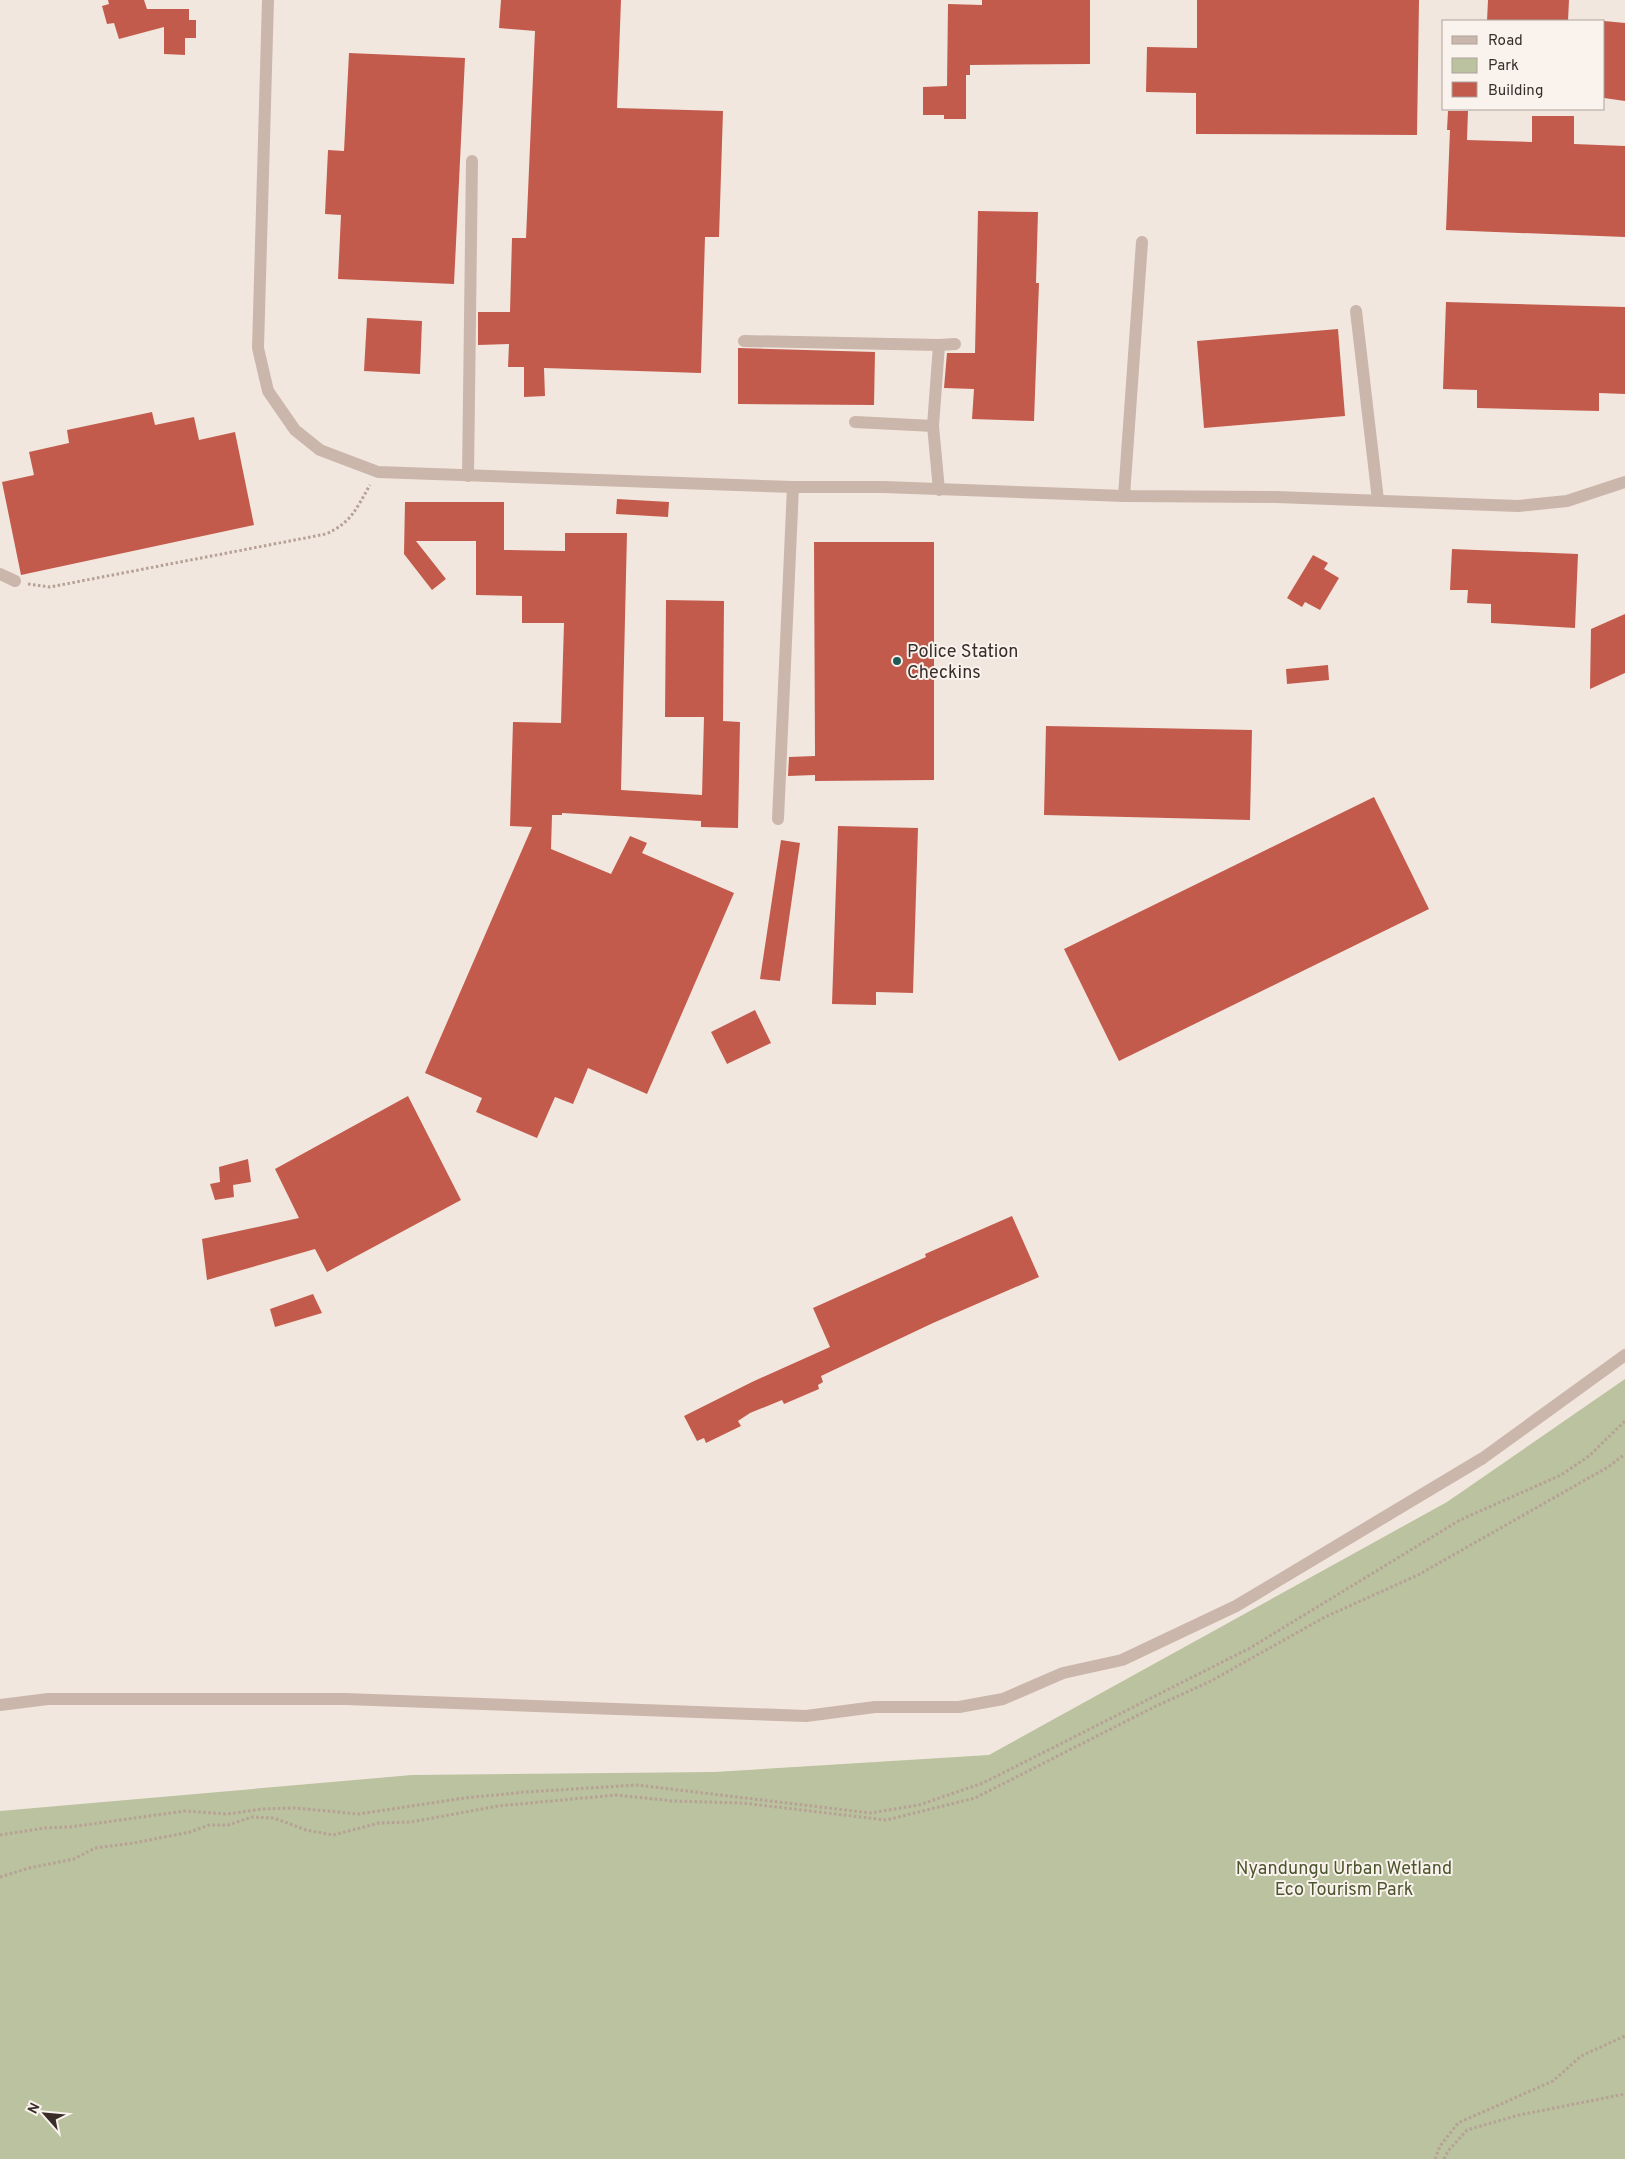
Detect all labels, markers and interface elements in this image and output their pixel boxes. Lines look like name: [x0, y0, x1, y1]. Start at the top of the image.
legend: [1442, 20, 1605, 110]
text: Road: [1488, 32, 1523, 51]
text: Park: [1488, 57, 1519, 76]
text: Building: [1488, 82, 1543, 101]
place label: Police Station Checkins: [907, 641, 1018, 685]
marker: Police Station Checkins: [891, 655, 903, 667]
park label: Nyandungu Urban Wetland Eco Tourism Park: [1236, 1858, 1452, 1902]
north arrow: [20, 2089, 70, 2139]
text: N: [25, 2100, 45, 2117]

